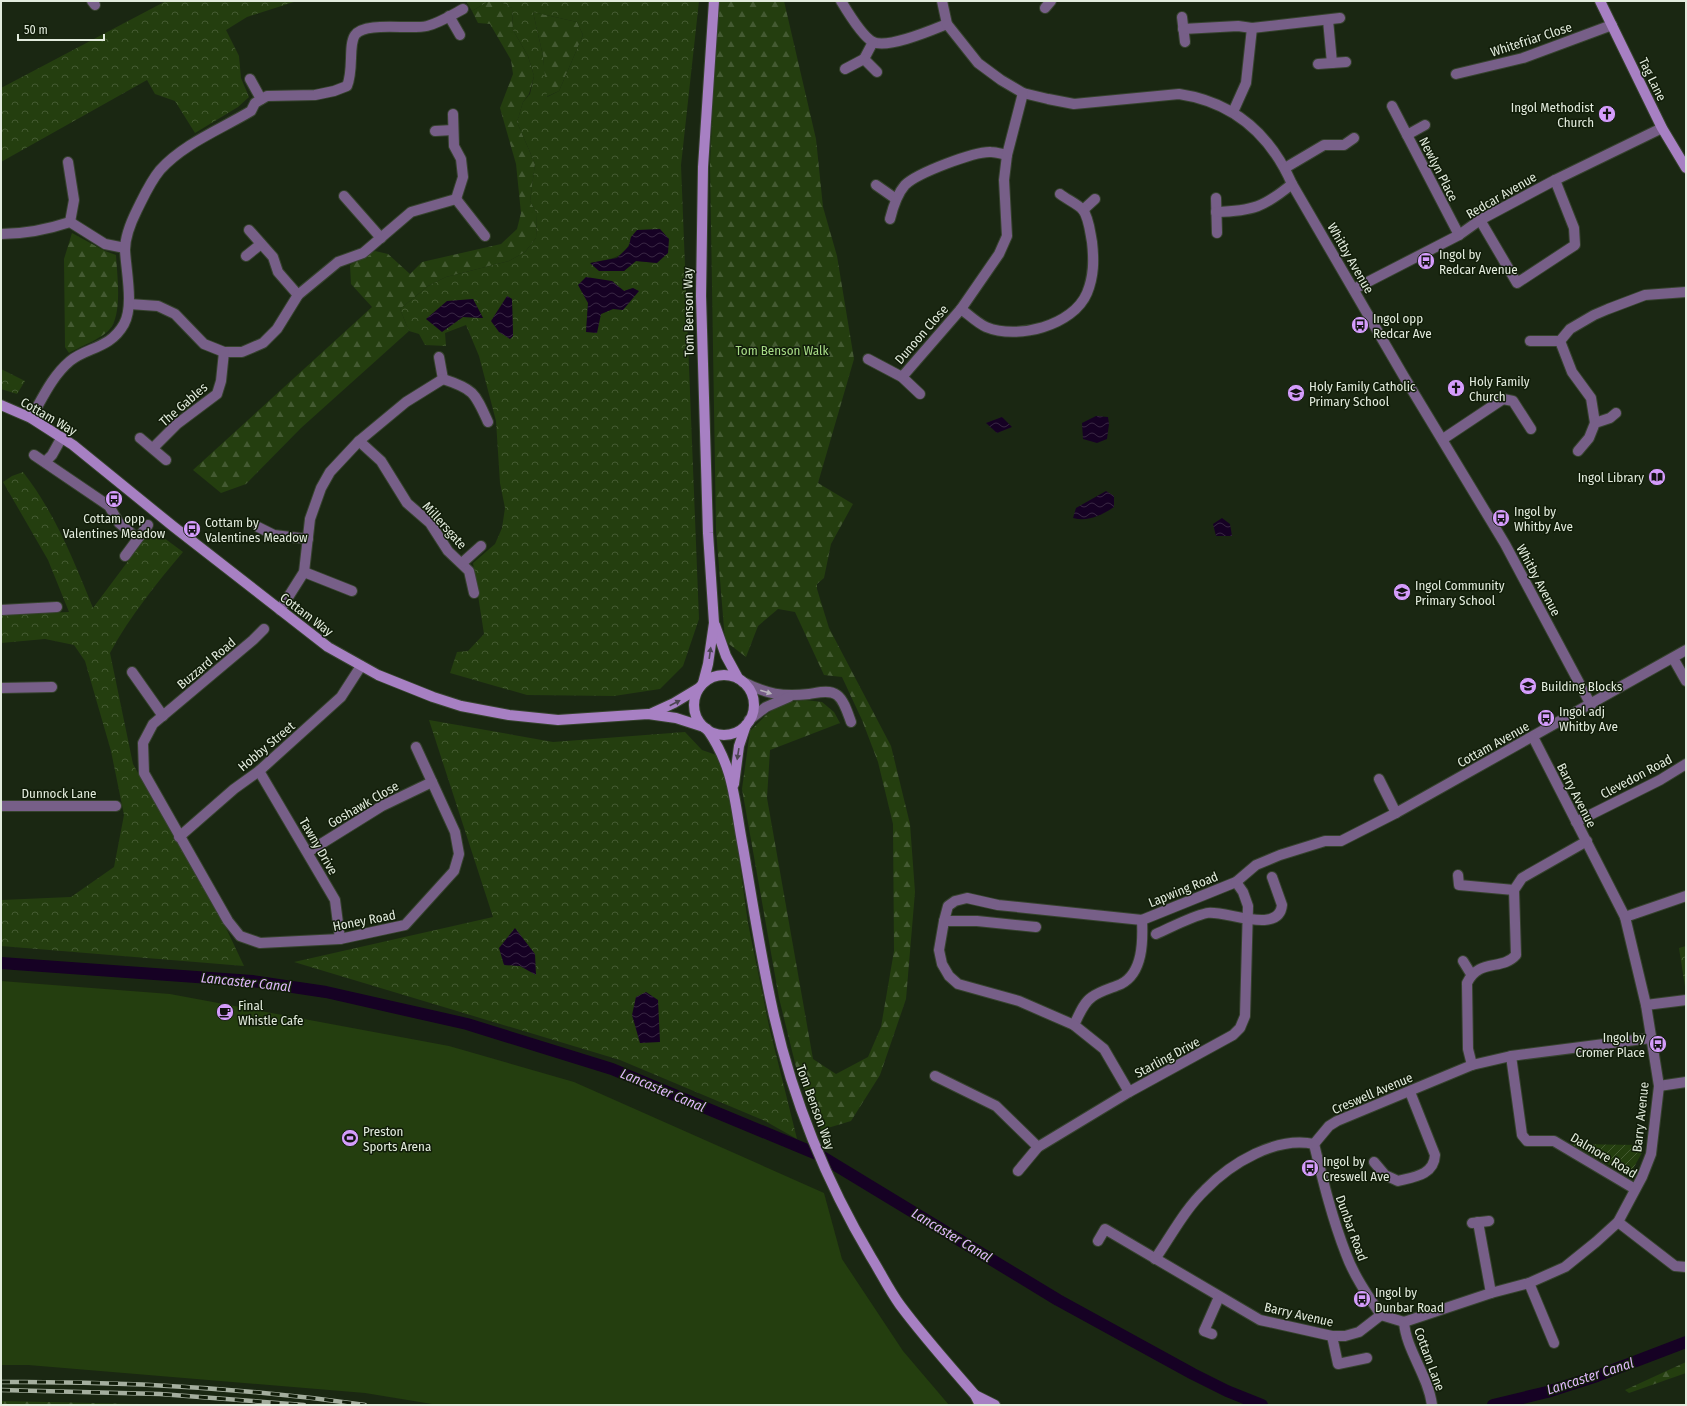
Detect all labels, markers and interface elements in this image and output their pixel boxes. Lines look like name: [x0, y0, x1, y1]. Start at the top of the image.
scale bar: [18, 16, 104, 42]
street label: Whitefriar Close: [1489, 19, 1574, 60]
text: 50 m: [24, 23, 48, 37]
street label: Tag Lane: [1636, 55, 1669, 103]
place label: Ingol Methodist Church: [1511, 100, 1595, 130]
church icon: Ingol Methodist Church: [1597, 104, 1617, 124]
street label: Newlyn Place: [1416, 135, 1461, 204]
street label: Redcar Avenue: [1463, 169, 1539, 222]
street label: Whitby Avenue: [1324, 220, 1377, 296]
place label: Ingol by Redcar Avenue: [1439, 247, 1518, 277]
bus stop icon: Ingol by Redcar Avenue: [1416, 251, 1436, 271]
street label: Tom Benson Way: [680, 267, 697, 357]
street label: Dunoon Close: [892, 302, 951, 367]
place label: Ingol opp Redcar Ave: [1373, 311, 1432, 341]
bus stop icon: Ingol opp Redcar Ave: [1350, 315, 1370, 335]
park label: Tom Benson Walk: [736, 343, 829, 358]
place label: Holy Family Church: [1469, 374, 1530, 404]
church icon: Holy Family Church: [1446, 378, 1466, 398]
street label: The Gables: [156, 379, 211, 429]
place label: Holy Family Catholic Primary School: [1309, 379, 1416, 409]
school or university icon: Holy Family Catholic Primary School: [1286, 383, 1306, 403]
street label: Cottam Way: [18, 394, 80, 439]
library icon: Ingol Library: [1647, 467, 1667, 487]
place label: Ingol Library: [1578, 470, 1644, 485]
bus stop icon: Cottam opp Valentines Meadow: [104, 489, 124, 509]
street label: Millersgate: [420, 499, 470, 552]
place label: Ingol by Whitby Ave: [1514, 504, 1573, 534]
bus stop icon: Ingol by Whitby Ave: [1491, 508, 1511, 528]
place label: Cottam opp Valentines Meadow: [63, 511, 166, 541]
place label: Cottam by Valentines Meadow: [205, 515, 308, 545]
bus stop icon: Cottam by Valentines Meadow: [182, 519, 202, 539]
street label: Whitby Avenue: [1513, 542, 1564, 619]
place label: Ingol Community Primary School: [1415, 578, 1505, 608]
school or university icon: Ingol Community Primary School: [1392, 582, 1412, 602]
street label: Cottam Way: [277, 590, 336, 639]
street label: Buzzard Road: [174, 635, 239, 692]
one-way arrow: [707, 647, 713, 659]
school or university icon: Building Blocks: [1518, 676, 1538, 696]
place label: Building Blocks: [1541, 679, 1623, 694]
one-way arrow: [760, 689, 772, 695]
one-way arrow: [669, 700, 681, 706]
place label: Ingol adj Whitby Ave: [1559, 704, 1618, 734]
bus stop icon: Ingol adj Whitby Ave: [1536, 708, 1556, 728]
street label: Hobby Street: [235, 718, 298, 774]
street label: Cottam Avenue: [1455, 718, 1532, 770]
one-way arrow: [735, 748, 741, 761]
street label: Clevedon Road: [1598, 751, 1675, 802]
street label: Barry Avenue: [1554, 760, 1599, 830]
street label: Goshawk Close: [325, 778, 401, 831]
street label: Dunnock Lane: [22, 786, 96, 801]
street label: Tawny Drive: [296, 815, 341, 877]
street label: Lapwing Road: [1146, 869, 1220, 910]
street label: Honey Road: [331, 907, 397, 934]
water label: Lancaster Canal: [200, 969, 292, 996]
place label: Final Whistle Cafe: [238, 998, 304, 1028]
cafe icon: Final Whistle Cafe: [215, 1002, 235, 1022]
place label: Ingol by Cromer Place: [1575, 1030, 1645, 1060]
street label: Starling Drive: [1132, 1034, 1202, 1081]
bus stop icon: Ingol by Cromer Place: [1648, 1034, 1668, 1054]
street label: Tom Benson Way: [793, 1063, 838, 1152]
water label: Lancaster Canal: [618, 1065, 708, 1116]
street label: Creswell Avenue: [1330, 1070, 1415, 1117]
street label: Barry Avenue: [1629, 1081, 1652, 1153]
place label: Preston Sports Arena: [363, 1124, 431, 1154]
sports icon: Preston Sports Arena: [340, 1128, 360, 1148]
street label: Dalmore Road: [1568, 1130, 1640, 1181]
place label: Ingol by Creswell Ave: [1323, 1154, 1389, 1184]
bus stop icon: Ingol by Creswell Ave: [1300, 1158, 1320, 1178]
street label: Dunbar Road: [1333, 1193, 1370, 1263]
water label: Lancaster Canal: [909, 1205, 995, 1266]
place label: Ingol by Dunbar Road: [1375, 1285, 1444, 1315]
bus stop icon: Ingol by Dunbar Road: [1352, 1289, 1372, 1309]
street label: Barry Avenue: [1263, 1299, 1335, 1330]
street label: Cottam Lane: [1411, 1325, 1448, 1393]
water label: Lancaster Canal: [1544, 1354, 1636, 1399]

